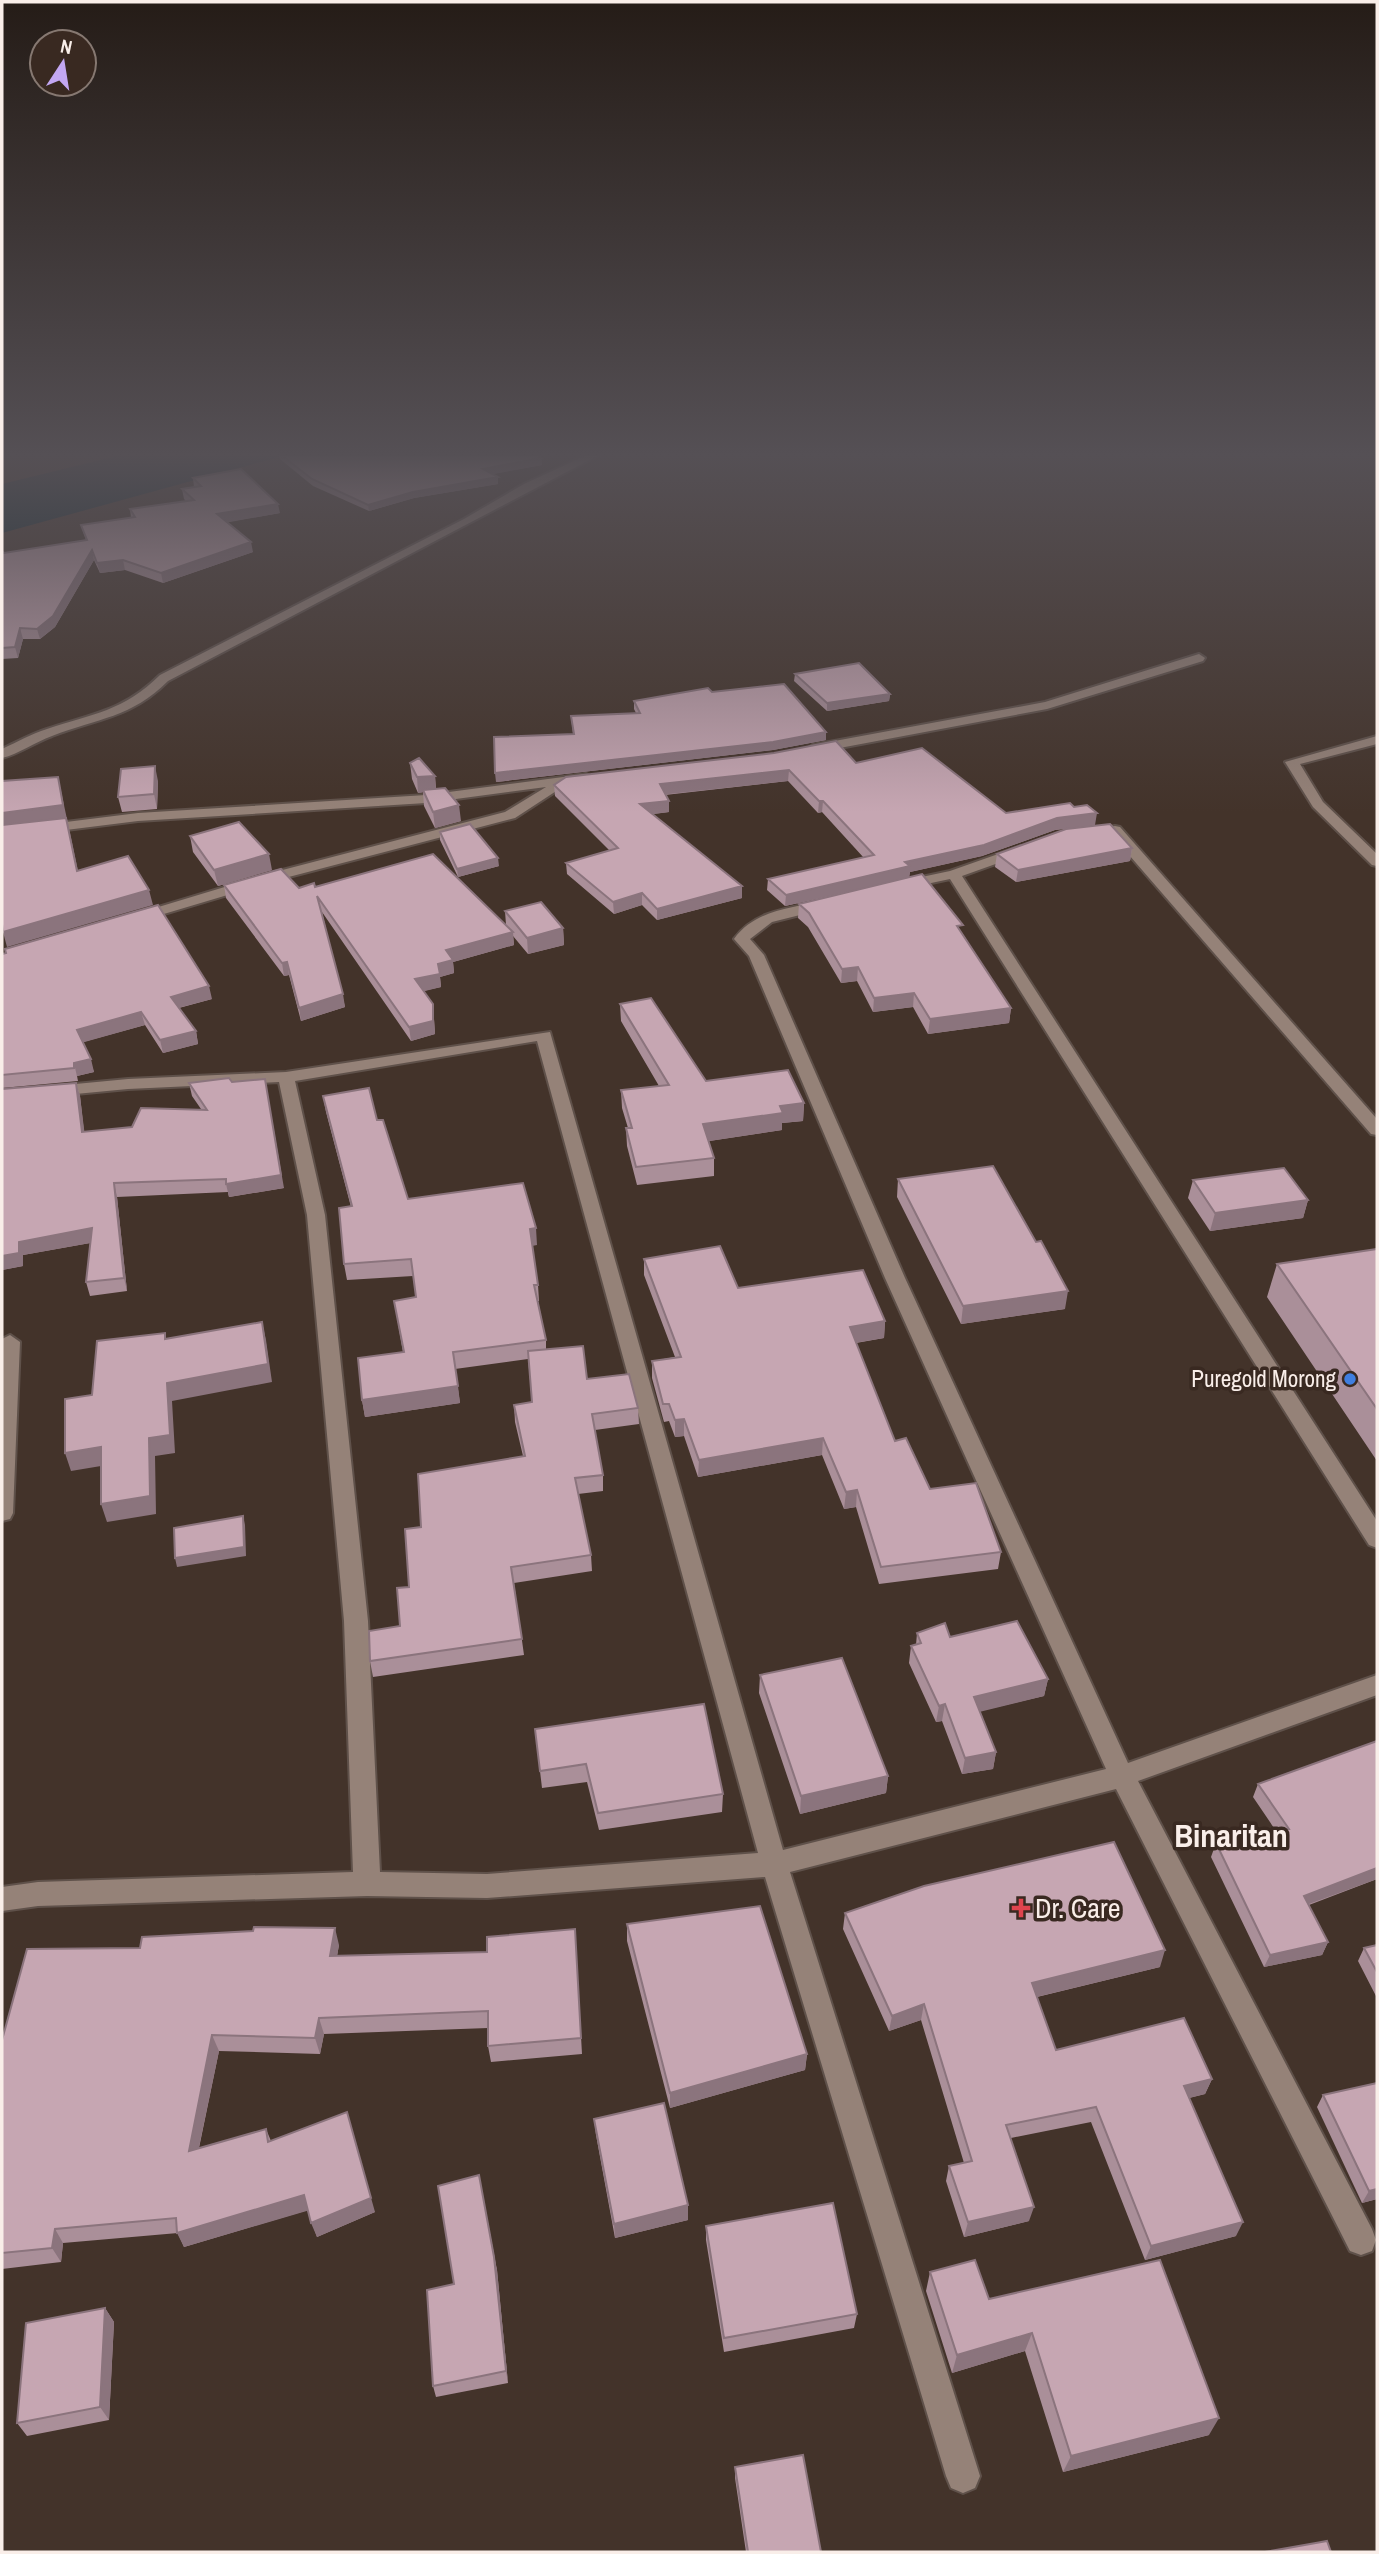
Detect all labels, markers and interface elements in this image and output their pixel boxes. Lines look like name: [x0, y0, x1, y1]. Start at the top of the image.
north arrow: [28, 28, 98, 98]
text: N: [58, 32, 75, 60]
place label: Puregold Morong: [1191, 1363, 1337, 1394]
marker: Puregold Morong: [1342, 1371, 1358, 1387]
district label: Binaritan: [1174, 1814, 1288, 1857]
place label: Dr. Care: [1035, 1889, 1120, 1927]
marker: Dr. Care: [1013, 1900, 1029, 1916]

